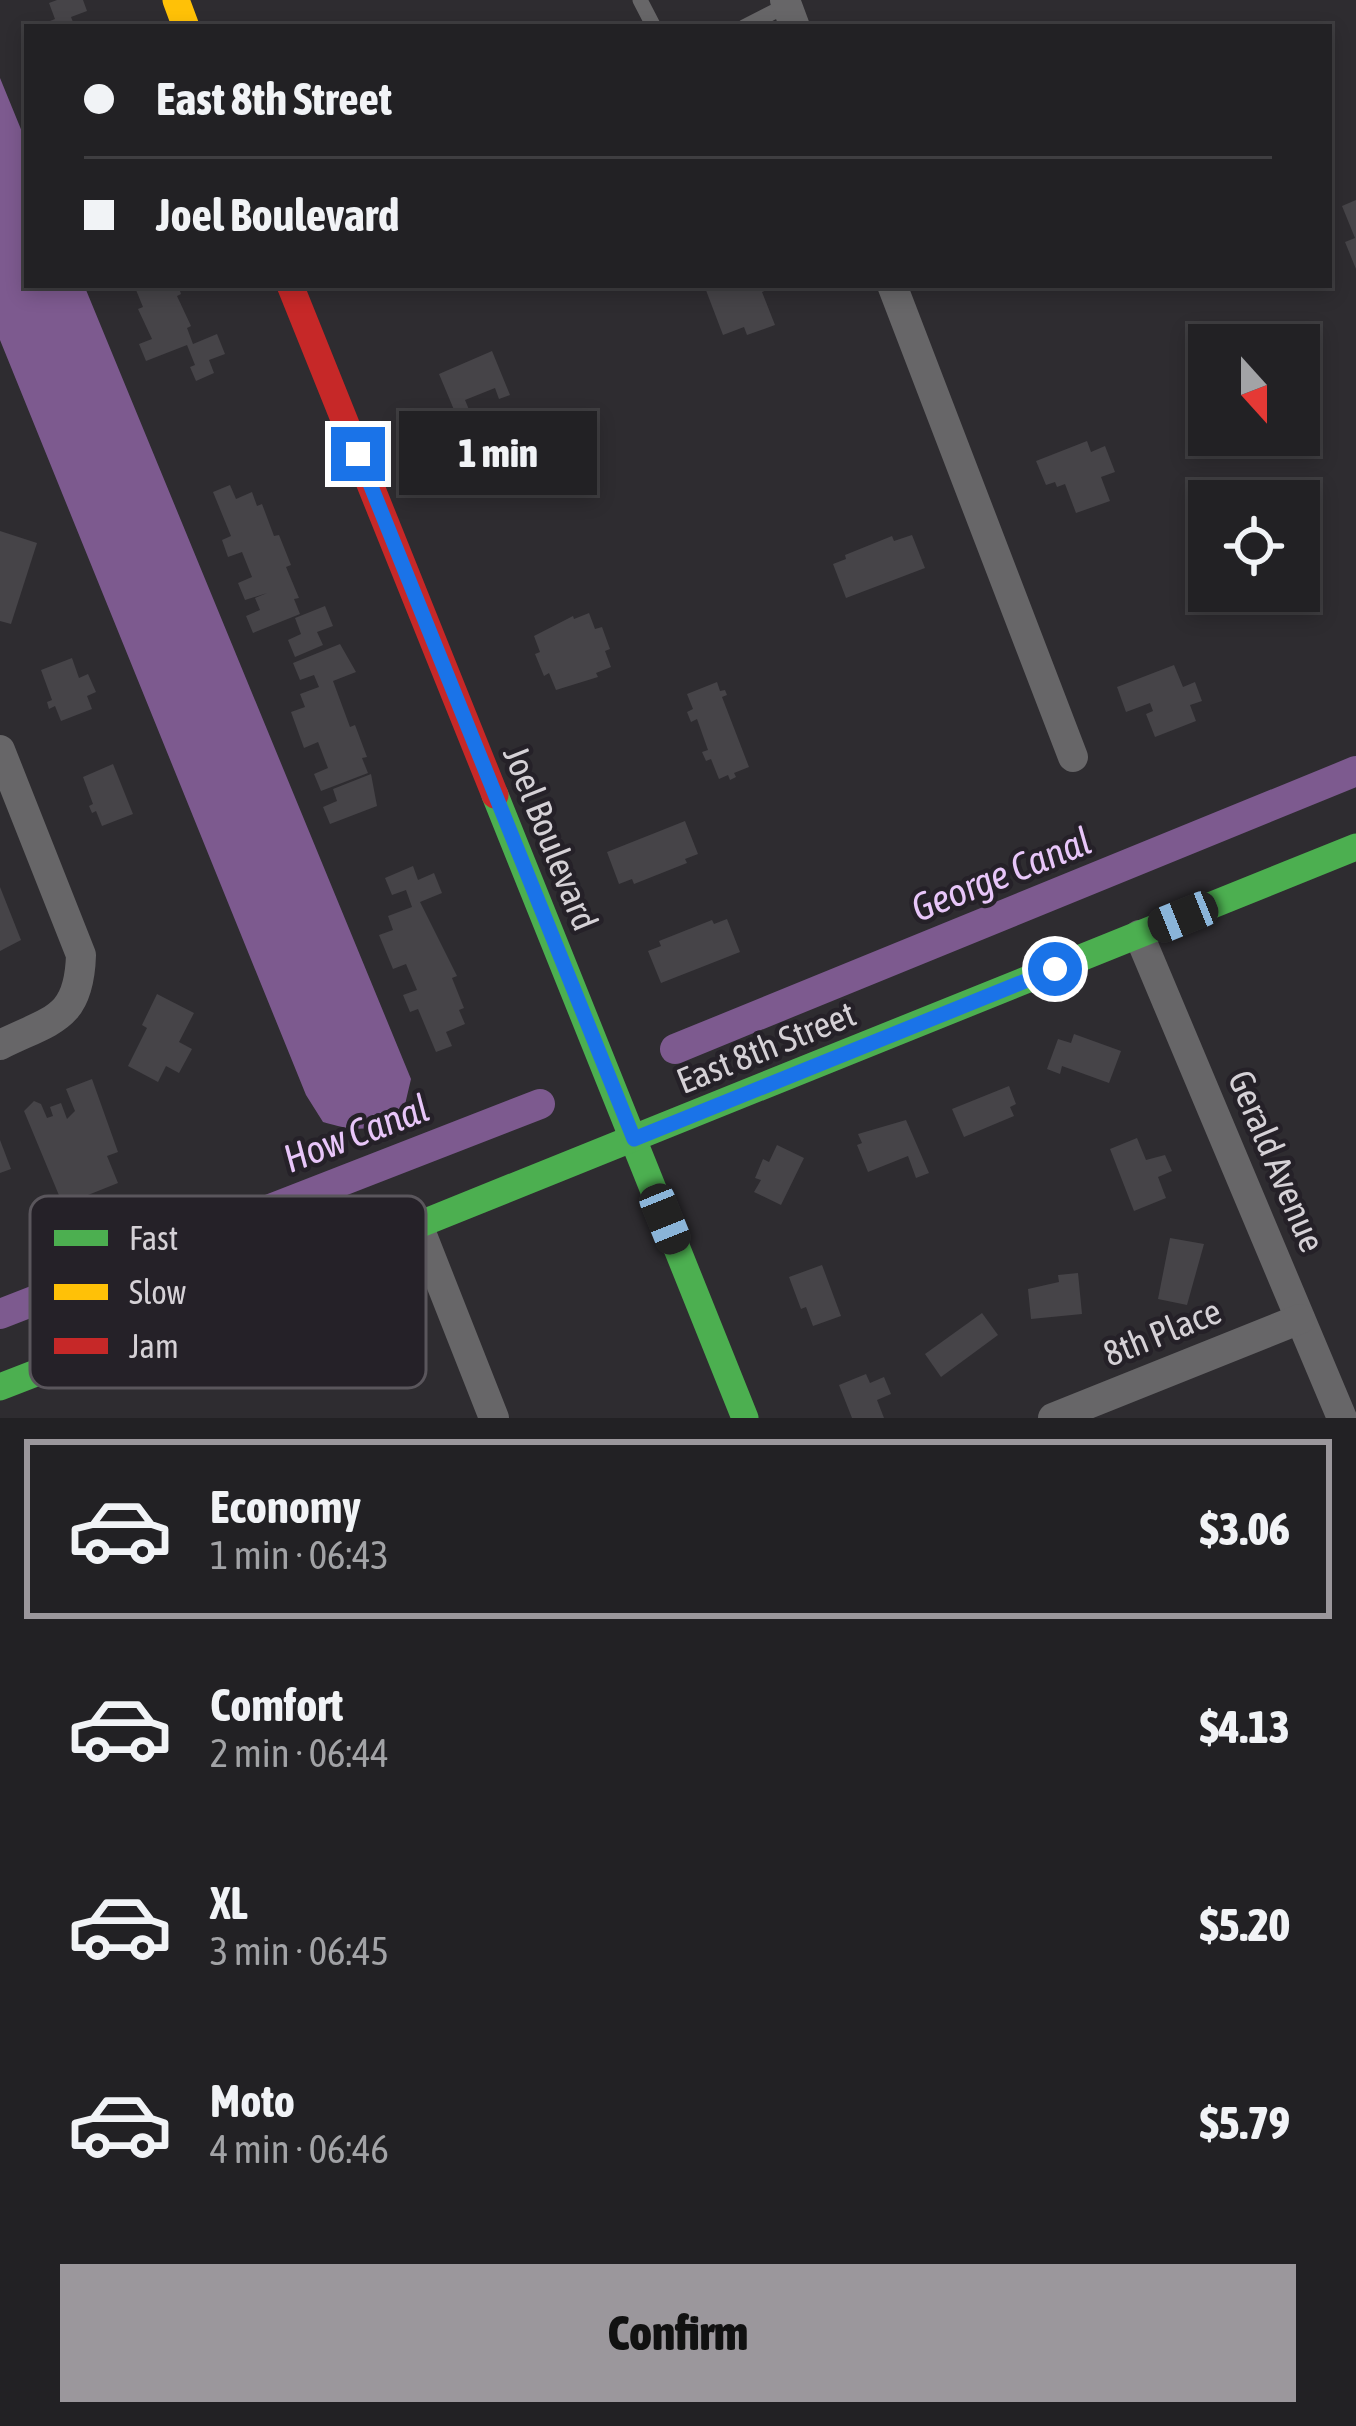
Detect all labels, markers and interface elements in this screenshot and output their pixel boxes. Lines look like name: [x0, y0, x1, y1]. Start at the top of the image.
text: East 8th Street: [156, 73, 392, 125]
text: Joel Boulevard: [156, 189, 399, 241]
north arrow: [1188, 324, 1320, 456]
map controls: [1188, 324, 1320, 612]
callout: 1 min: [400, 412, 598, 496]
route end: [331, 427, 385, 481]
text: 1 min: [458, 431, 538, 475]
button: locate: [1188, 480, 1320, 612]
street label: Joel Boulevard: [495, 740, 607, 936]
water label: George Canal: [905, 818, 1097, 930]
car: [1143, 887, 1223, 947]
route start: [1028, 942, 1082, 996]
street label: East 8th Street: [671, 992, 861, 1102]
street label: Gerald Avenue: [1220, 1064, 1334, 1258]
water label: How Canal: [277, 1085, 435, 1181]
car: [635, 1179, 695, 1259]
legend: [30, 1196, 426, 1388]
text: Fast: [129, 1219, 178, 1257]
text: Slow: [129, 1273, 186, 1311]
street label: 8th Place: [1097, 1289, 1227, 1375]
text: Jam: [129, 1327, 179, 1365]
icon: car: [66, 1475, 174, 1583]
text: Economy: [210, 1481, 361, 1533]
text: $3.06: [1200, 1503, 1290, 1555]
text: 1 min · 06:43: [210, 1533, 389, 1577]
icon: car: [66, 1673, 174, 1781]
text: Comfort: [210, 1679, 343, 1731]
text: $4.13: [1200, 1701, 1290, 1753]
text: 2 min · 06:44: [210, 1731, 389, 1775]
icon: car: [66, 1871, 174, 1979]
text: XL: [210, 1877, 248, 1929]
text: $5.20: [1200, 1899, 1290, 1951]
text: 3 min · 06:45: [210, 1929, 389, 1973]
icon: car: [66, 2069, 174, 2177]
text: Moto: [210, 2075, 295, 2127]
text: $5.79: [1200, 2097, 1290, 2149]
text: 4 min · 06:46: [210, 2127, 389, 2171]
button: Confirm: [60, 2264, 1296, 2402]

